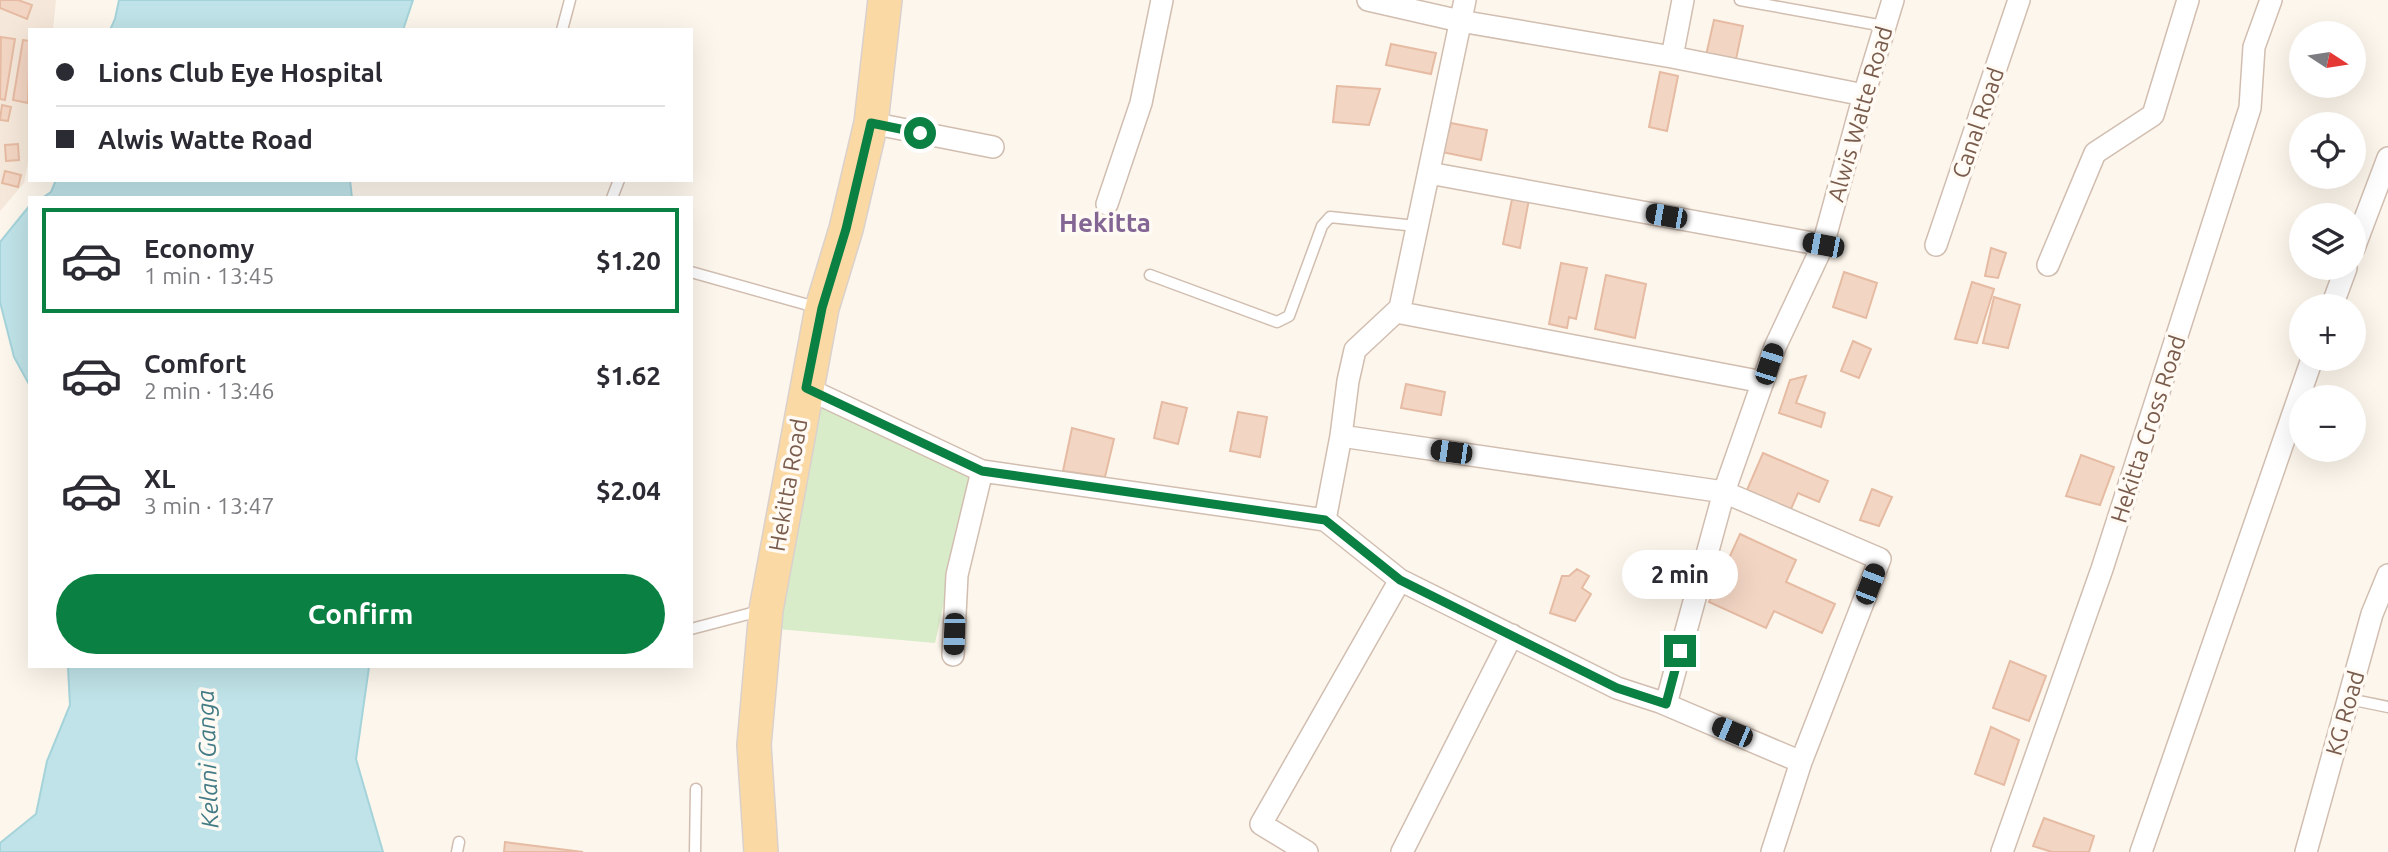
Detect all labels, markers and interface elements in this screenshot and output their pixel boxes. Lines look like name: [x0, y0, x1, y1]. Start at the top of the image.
north arrow: [2289, 21, 2366, 98]
map controls: [2289, 21, 2366, 462]
street label: Alwis Watte Road: [1823, 23, 1897, 204]
text: Lions Club Eye Hospital: [98, 58, 383, 87]
street label: Canal Road: [1947, 64, 2008, 181]
button: locate: [2289, 112, 2366, 189]
route start: [904, 117, 936, 149]
text: Alwis Watte Road: [98, 125, 313, 154]
car: [1644, 202, 1689, 230]
button: layers: [2289, 203, 2366, 280]
district label: Hekitta: [1059, 208, 1151, 237]
icon: car: [60, 229, 123, 292]
car: [1801, 231, 1846, 259]
text: Economy: [144, 234, 254, 263]
text: $1.20: [596, 246, 661, 275]
text: 1 min · 13:45: [144, 263, 275, 288]
button: +: [2289, 294, 2366, 371]
street label: Hekitta Cross Road: [2105, 332, 2190, 526]
car: [1753, 341, 1786, 387]
icon: car: [60, 344, 123, 407]
text: Comfort: [144, 349, 247, 378]
text: $1.62: [596, 361, 661, 390]
text: 2 min · 13:46: [144, 378, 275, 403]
button: −: [2289, 385, 2366, 462]
street label: Hekitta Road: [764, 417, 811, 553]
car: [1429, 439, 1474, 465]
icon: car: [60, 459, 123, 522]
text: XL: [144, 464, 175, 493]
text: $2.04: [596, 476, 661, 505]
text: 3 min · 13:47: [144, 493, 275, 518]
callout: 2 min: [1622, 550, 1738, 598]
car: [1853, 561, 1888, 607]
text: 2 min: [1651, 562, 1709, 587]
button: Confirm: [56, 574, 665, 654]
car: [943, 613, 966, 655]
route end: [1664, 635, 1696, 667]
street label: KG Road: [2321, 668, 2369, 758]
water label: Kelani Ganga: [192, 689, 223, 829]
car: [1709, 714, 1756, 750]

